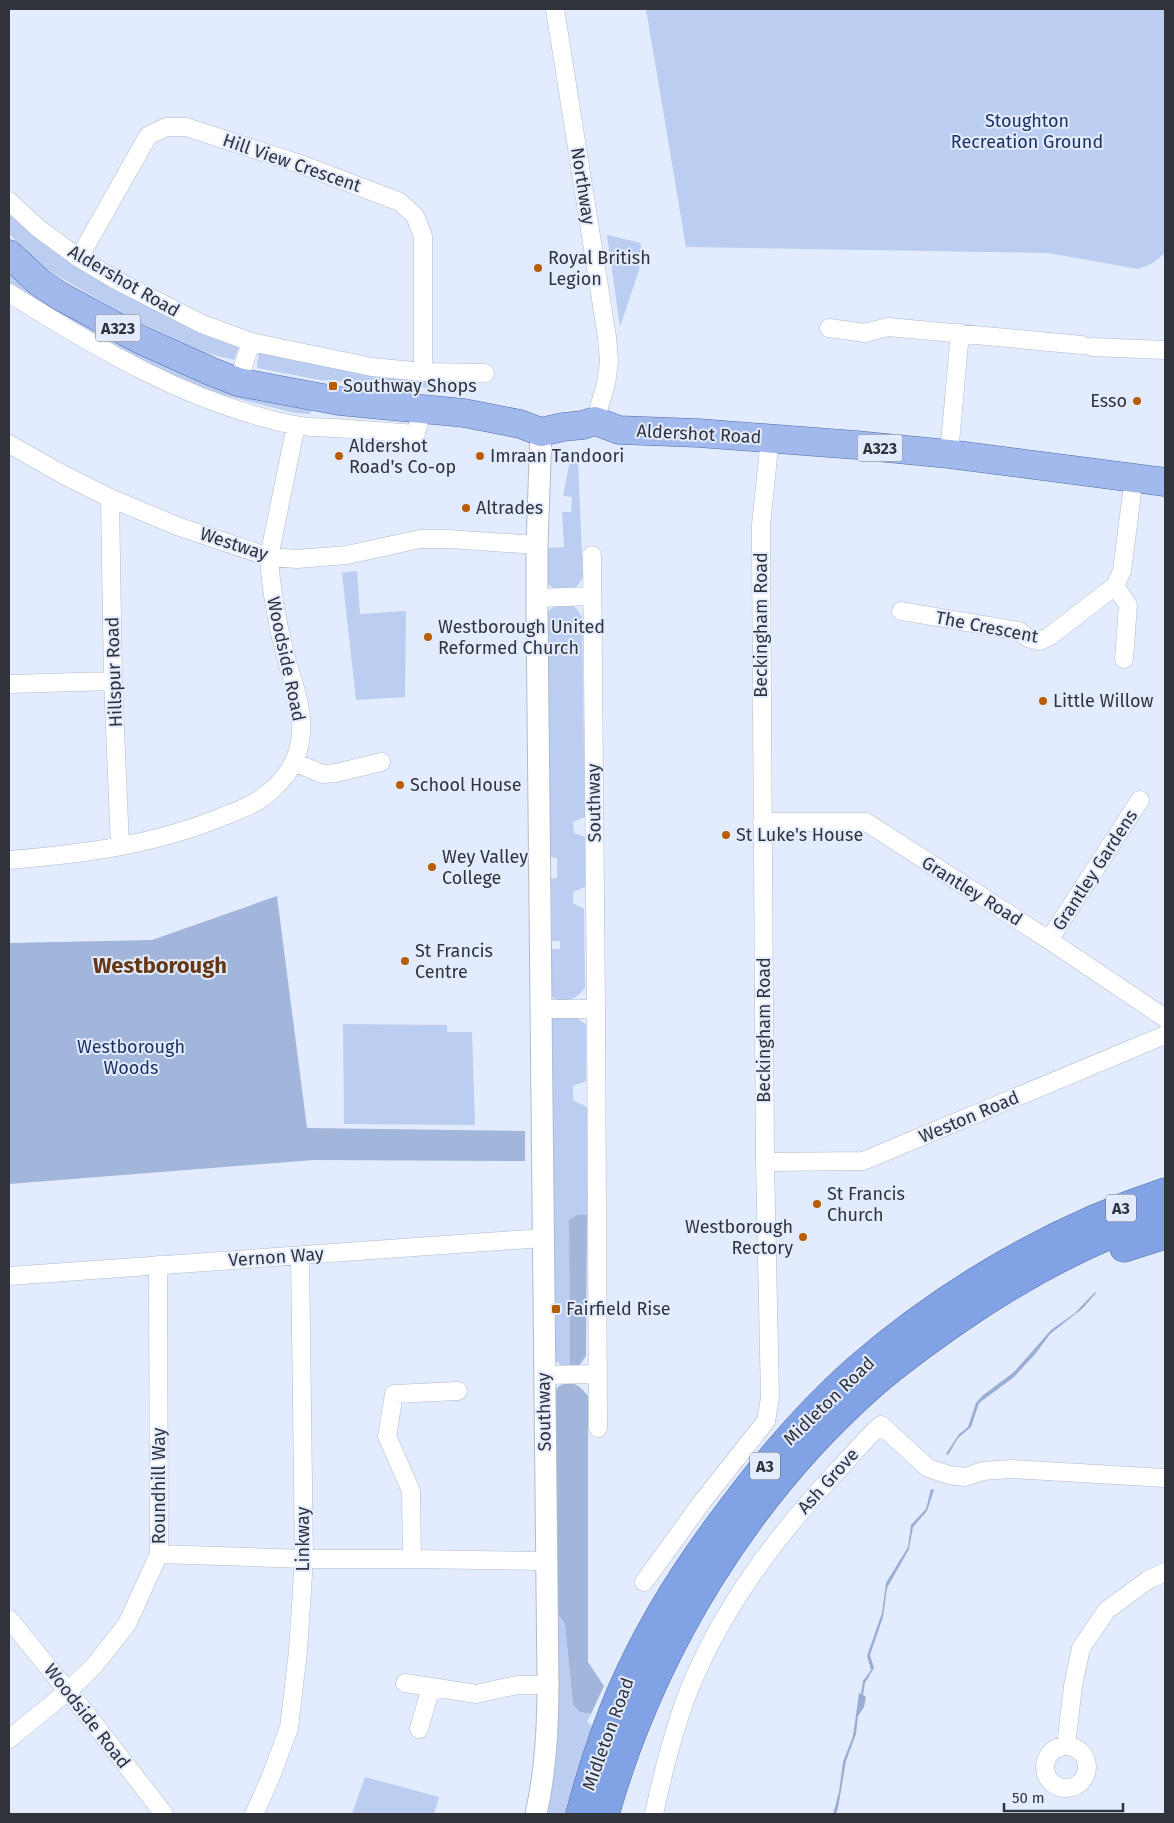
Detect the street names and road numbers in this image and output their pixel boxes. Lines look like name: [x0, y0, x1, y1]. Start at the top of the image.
street label: Hill View Crescent: [220, 129, 364, 197]
street label: Northway: [566, 146, 600, 226]
street label: Aldershot Road: [64, 240, 184, 322]
road number: A323: [96, 314, 140, 342]
street label: Aldershot Road: [636, 420, 762, 448]
road number: A323: [858, 434, 902, 462]
street label: Westway: [197, 523, 271, 565]
street label: Beckingham Road: [750, 552, 772, 698]
street label: Woodside Road: [262, 595, 310, 723]
street label: The Crescent: [934, 606, 1041, 648]
street label: Hillspur Road: [101, 616, 127, 728]
street label: Southway: [582, 763, 606, 843]
street label: Grantley Gardens: [1048, 805, 1142, 935]
street label: Grantley Road: [918, 851, 1026, 931]
street label: Beckingham Road: [753, 957, 775, 1103]
street label: Weston Road: [916, 1086, 1022, 1148]
road number: A3: [1106, 1194, 1136, 1222]
street label: Vernon Way: [228, 1243, 324, 1271]
street label: Midleton Road: [779, 1352, 879, 1450]
street label: Southway: [532, 1372, 556, 1452]
street label: Roundhill Way: [148, 1428, 170, 1544]
street label: Ash Grove: [793, 1444, 863, 1518]
road number: A3: [750, 1452, 780, 1480]
street label: Linkway: [292, 1506, 314, 1571]
street label: Woodside Road: [39, 1659, 135, 1773]
street label: Midleton Road: [577, 1675, 639, 1793]

